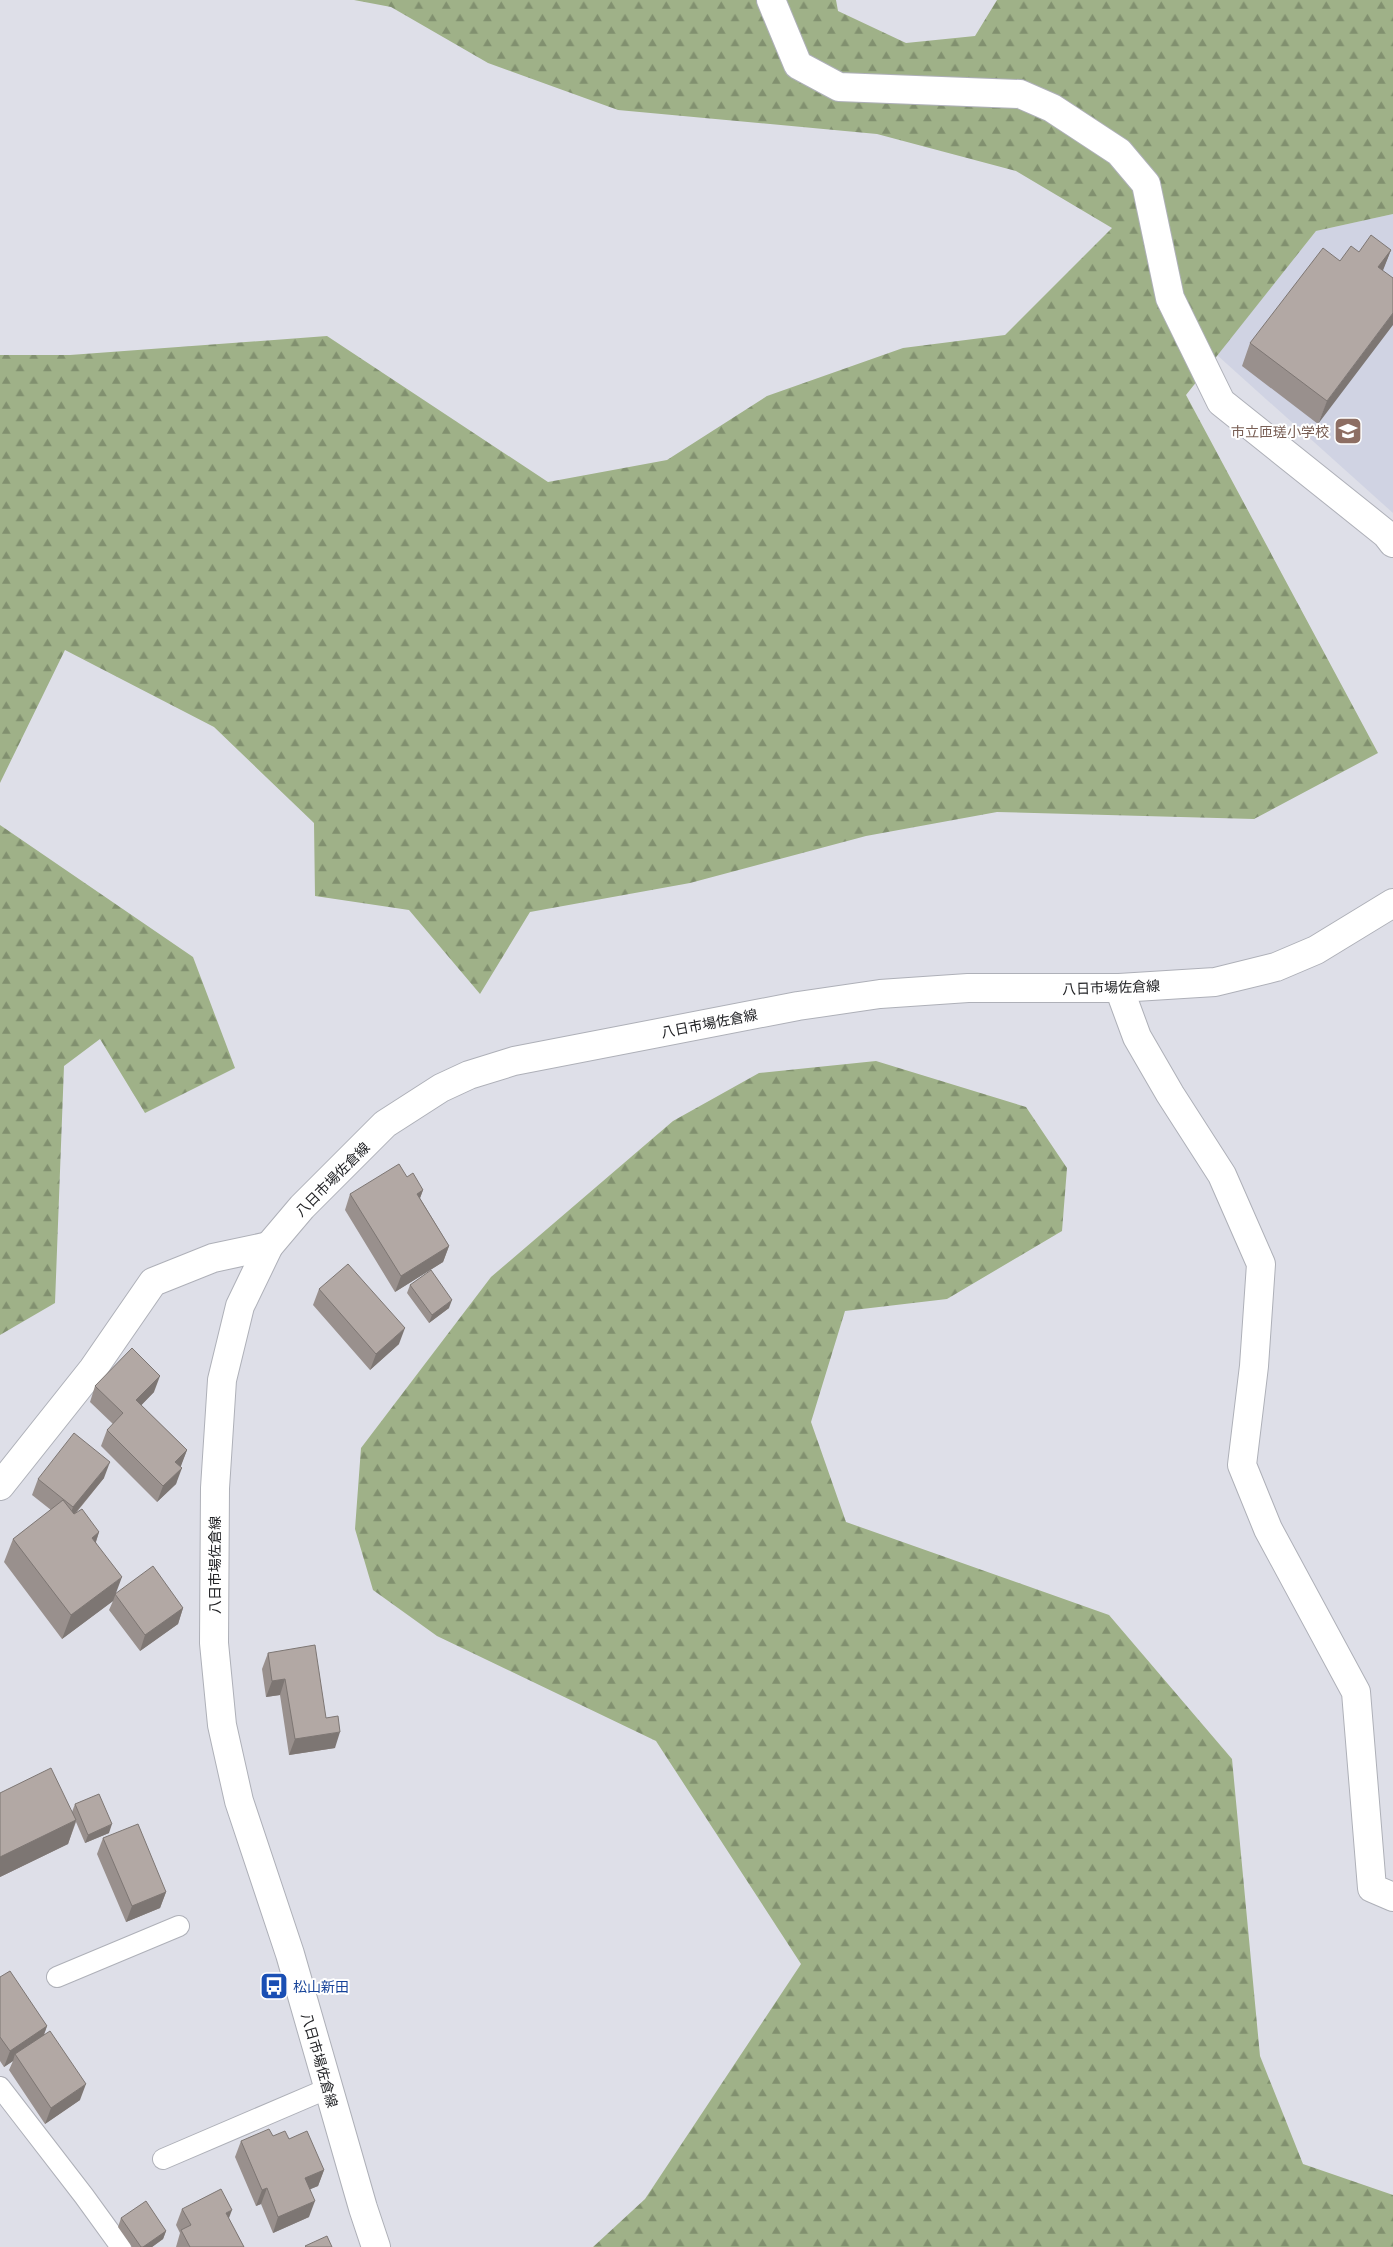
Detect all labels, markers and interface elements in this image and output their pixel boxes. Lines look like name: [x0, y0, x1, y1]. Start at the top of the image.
school or university icon: 市立匝瑳小学校: [1333, 416, 1363, 446]
place label: 市立匝瑳小学校: [1231, 423, 1329, 440]
street label: 八日市場佐倉線: [1062, 977, 1160, 997]
street label: 八日市場佐倉線: [659, 1005, 759, 1041]
street label: 八日市場佐倉線: [291, 1138, 373, 1220]
street label: 八日市場佐倉線: [206, 1516, 223, 1614]
bus stop icon: 松山新田: [259, 1971, 289, 2001]
place label: 松山新田: [293, 1978, 349, 1995]
street label: 八日市場佐倉線: [298, 2011, 342, 2109]

